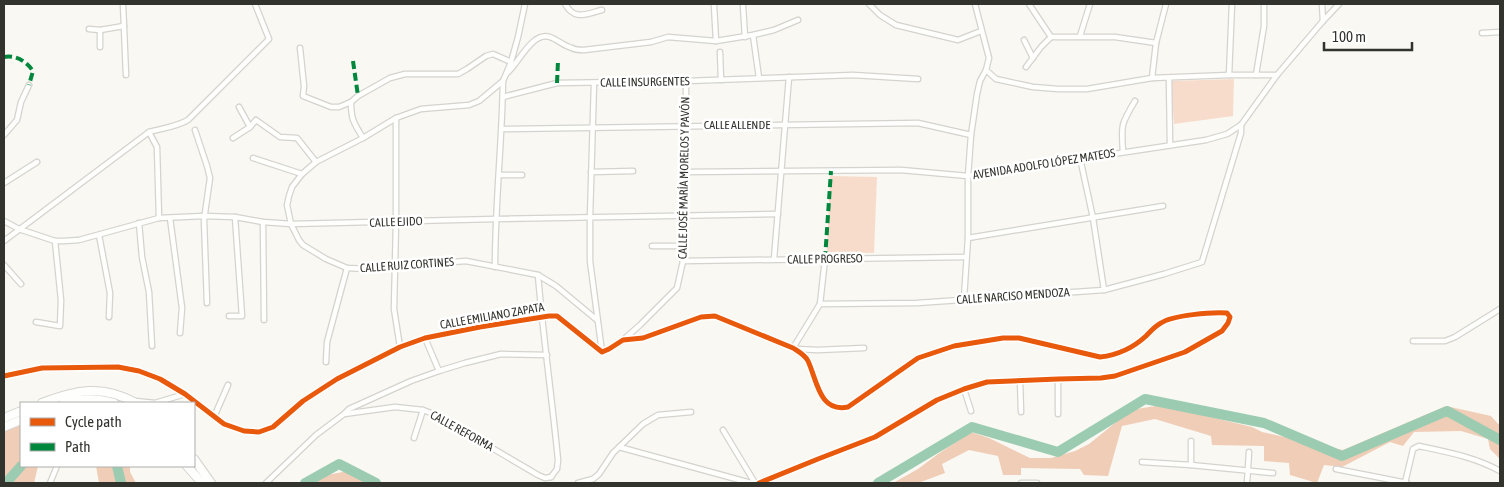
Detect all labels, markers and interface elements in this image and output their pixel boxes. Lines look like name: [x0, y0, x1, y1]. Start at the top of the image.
scale bar: [1324, 20, 1412, 52]
text: 100 m: [1332, 28, 1366, 45]
street label: CALLE INSURGENTES: [600, 74, 690, 90]
street label: CALLE JOSÉ MARÍA MORELOS Y PAVÓN: [676, 97, 692, 259]
street label: CALLE ALLENDE: [704, 118, 770, 132]
street label: AVENIDA ADOLFO LÓPEZ MATEOS: [972, 146, 1116, 182]
street label: CALLE EJIDO: [369, 214, 423, 230]
street label: CALLE PROGRESO: [787, 251, 863, 267]
street label: CALLE RUIZ CORTINES: [360, 255, 454, 275]
street label: CALLE NARCISO MENDOZA: [956, 285, 1070, 307]
street label: CALLE EMILIANO ZAPATA: [439, 300, 545, 332]
legend: [20, 402, 195, 467]
street label: CALLE REFORMA: [428, 408, 496, 454]
text: Cycle path: [65, 413, 122, 430]
text: Path: [65, 438, 91, 455]

